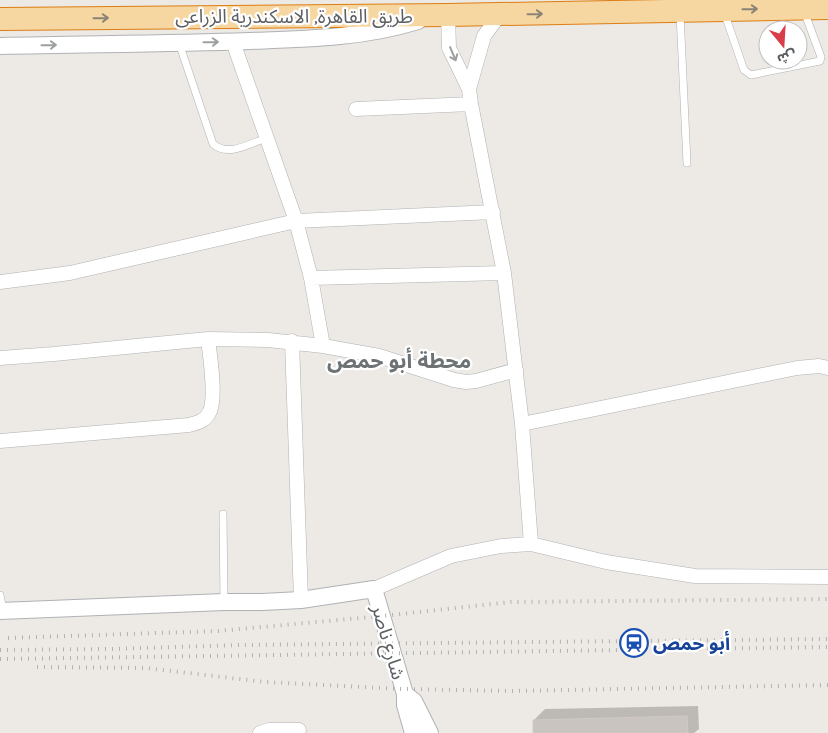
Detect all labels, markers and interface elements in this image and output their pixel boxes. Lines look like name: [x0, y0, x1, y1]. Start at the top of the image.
one-way arrow: [742, 4, 758, 14]
street label: طريق القاهرة, الاسكندرية الزراعى: [175, 6, 413, 28]
one-way arrow: [527, 9, 543, 18]
one-way arrow: [92, 13, 109, 23]
north arrow: [758, 20, 808, 70]
one-way arrow: [202, 37, 219, 47]
one-way arrow: [40, 40, 56, 50]
one-way arrow: [448, 46, 458, 61]
text: ش: [775, 46, 799, 68]
district label: محطة أبو حمص: [327, 347, 471, 373]
street label: شارع ناصر: [365, 601, 409, 683]
station icon: أبو حمص: [619, 628, 649, 658]
place label: أبو حمص: [653, 630, 730, 655]

